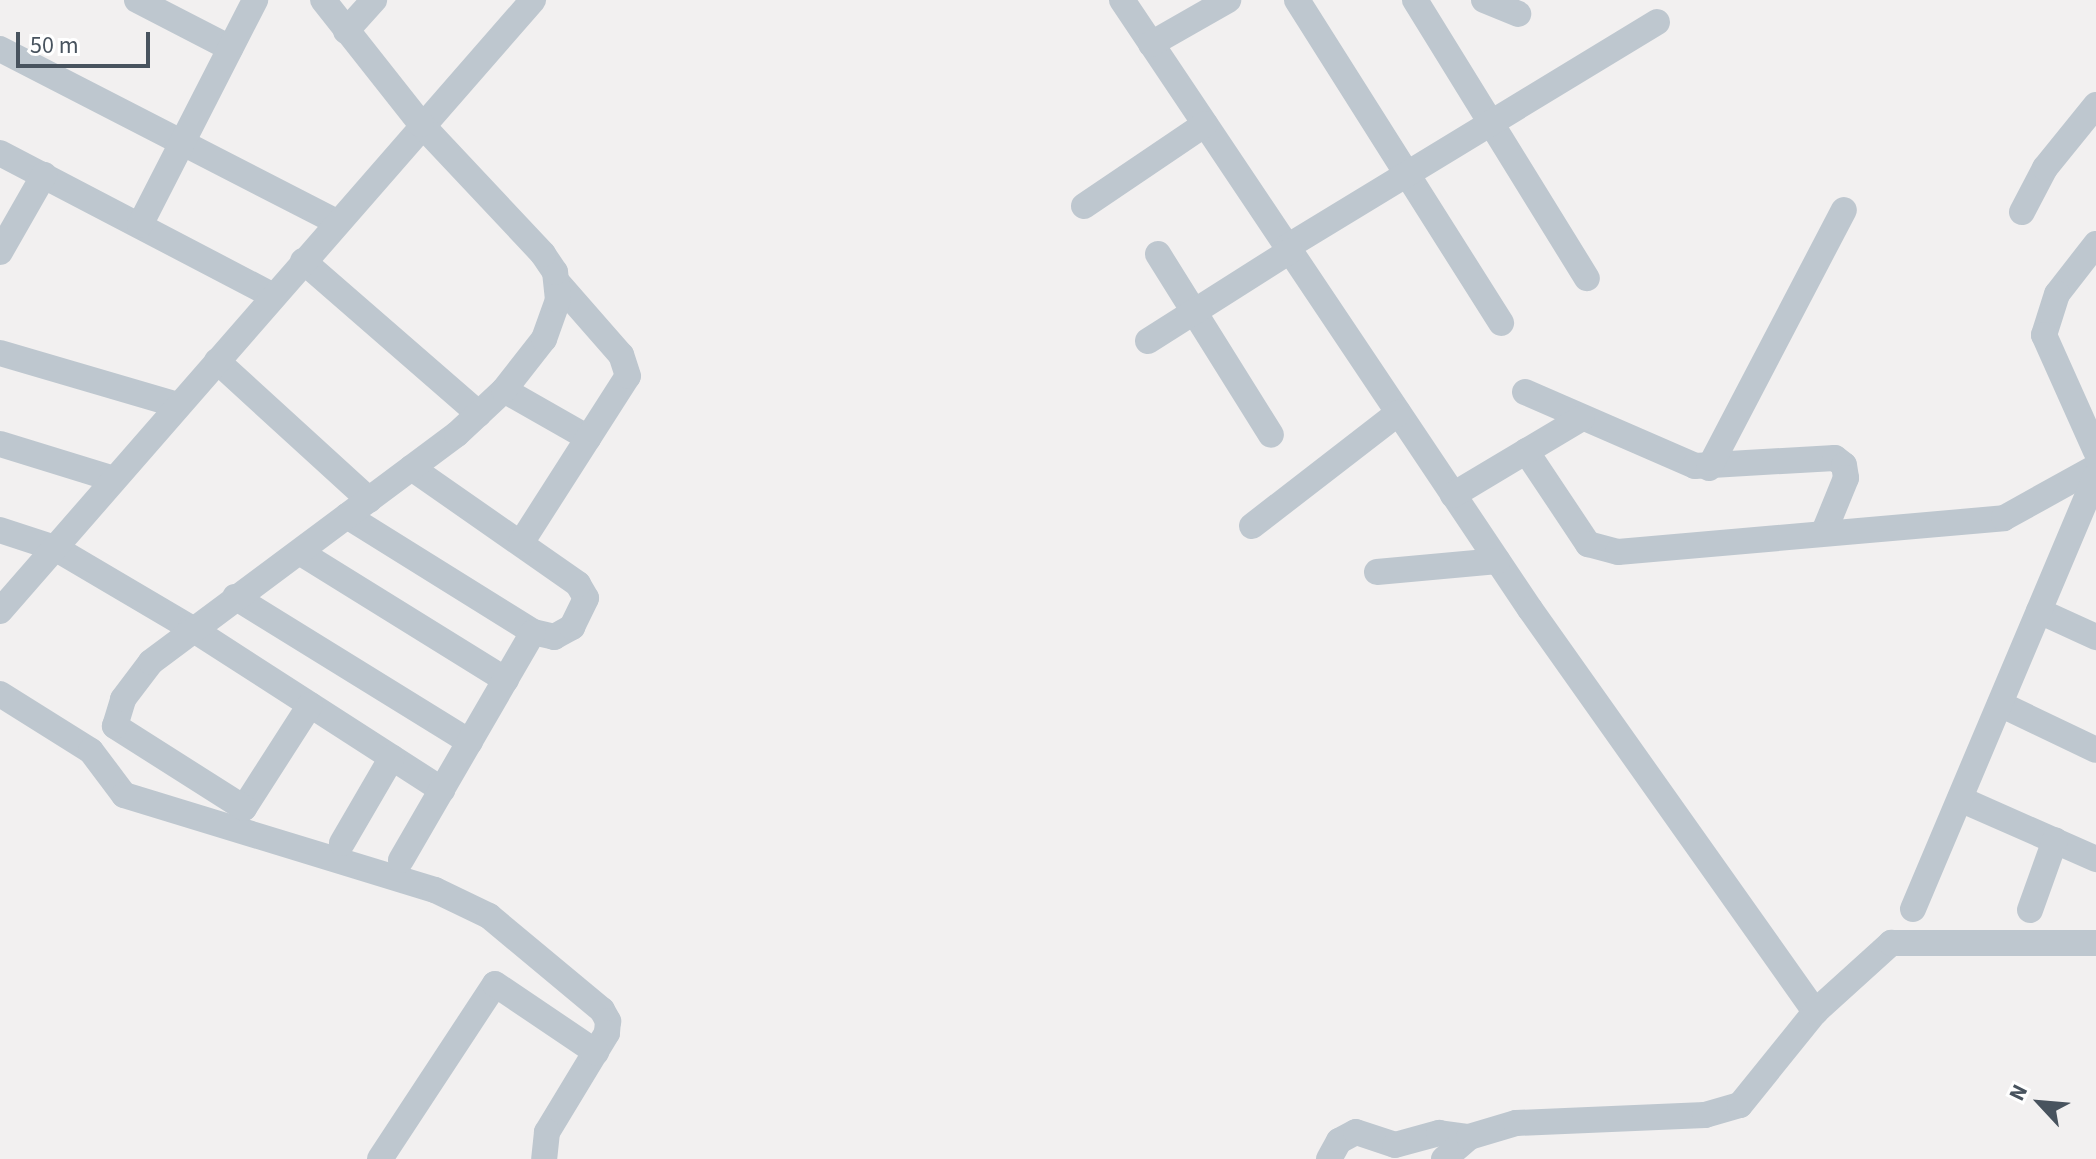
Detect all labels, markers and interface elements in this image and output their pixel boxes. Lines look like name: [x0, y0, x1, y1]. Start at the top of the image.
scale bar: [20, 16, 154, 66]
text: 50 m: [30, 28, 79, 63]
north arrow: [2000, 1063, 2080, 1143]
text: N: [2001, 1079, 2036, 1106]

